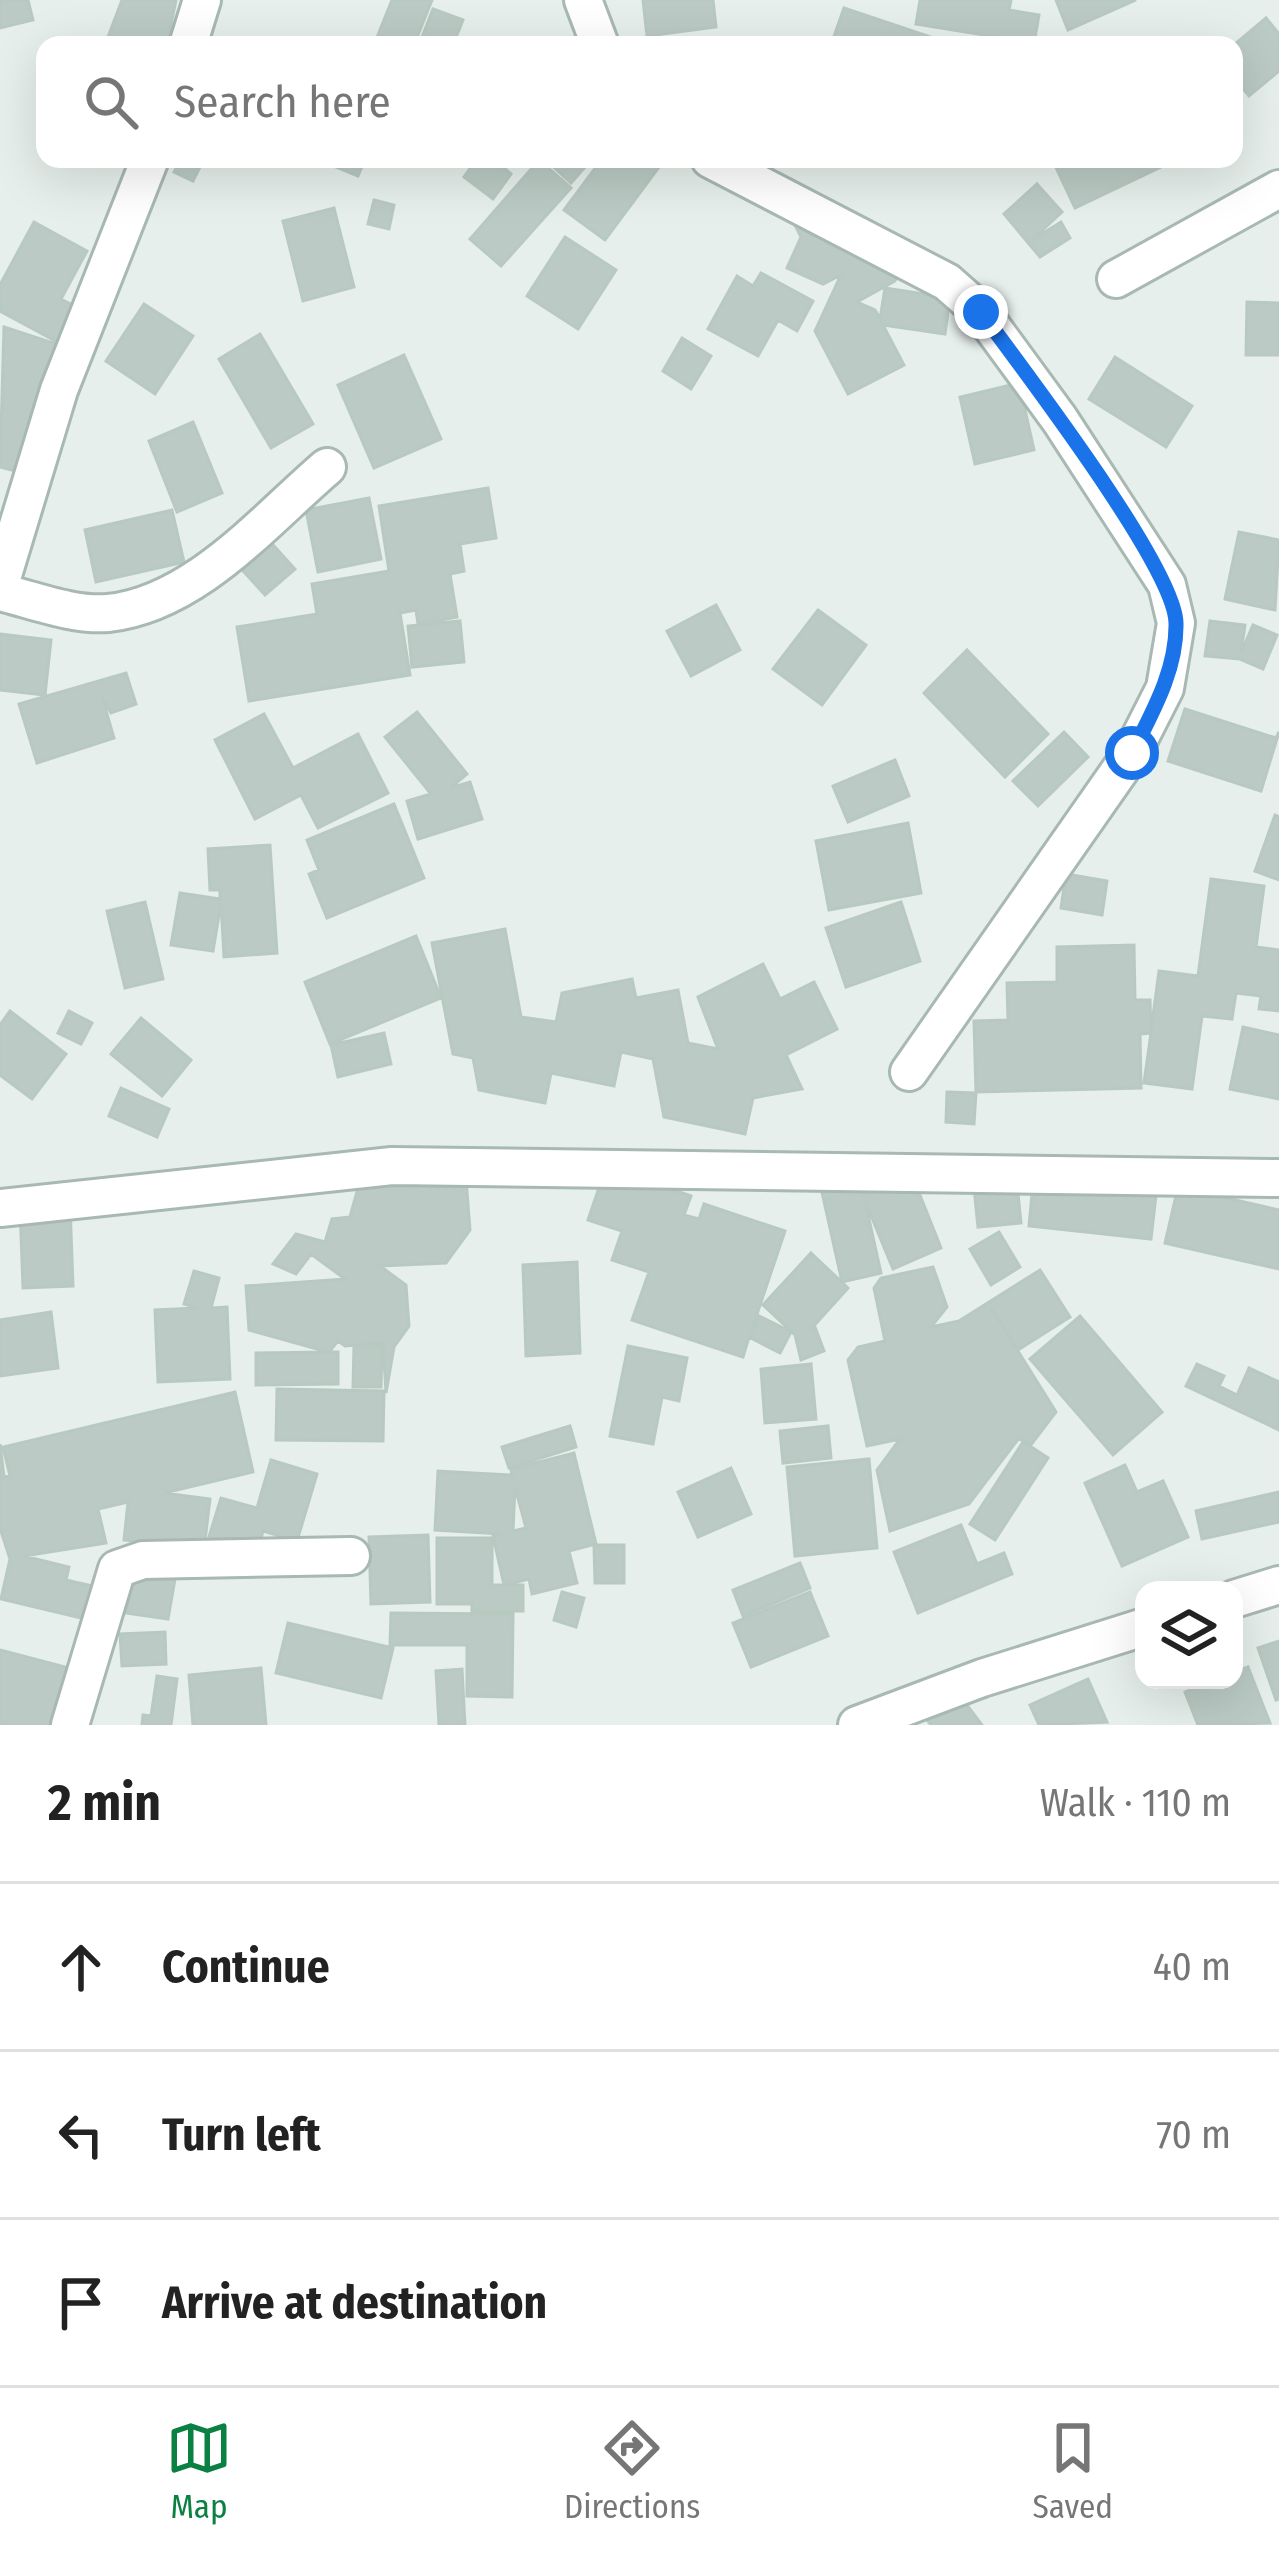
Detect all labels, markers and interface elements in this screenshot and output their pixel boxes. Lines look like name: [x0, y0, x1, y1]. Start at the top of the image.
search box: [36, 36, 1243, 168]
icon: search: [78, 69, 144, 135]
text: Search here: [174, 75, 391, 129]
route end: [954, 285, 1008, 339]
route start: [1105, 726, 1159, 780]
map controls: [1135, 1581, 1243, 1689]
button: layers: [1135, 1581, 1243, 1689]
text: 2 min: [48, 1772, 161, 1834]
text: Walk · 110 m: [1040, 1780, 1231, 1826]
icon: ahead: [48, 1934, 114, 2000]
text: Continue: [162, 1940, 330, 1994]
text: 40 m: [1153, 1944, 1231, 1990]
icon: left: [48, 2102, 114, 2168]
text: Turn left: [162, 2108, 321, 2162]
text: 70 m: [1156, 2112, 1231, 2158]
icon: arrive: [48, 2270, 114, 2336]
text: Arrive at destination: [162, 2276, 547, 2330]
tab: Map: [166, 2415, 232, 2527]
tab: Directions: [564, 2415, 700, 2527]
tab: Saved: [1032, 2415, 1113, 2527]

